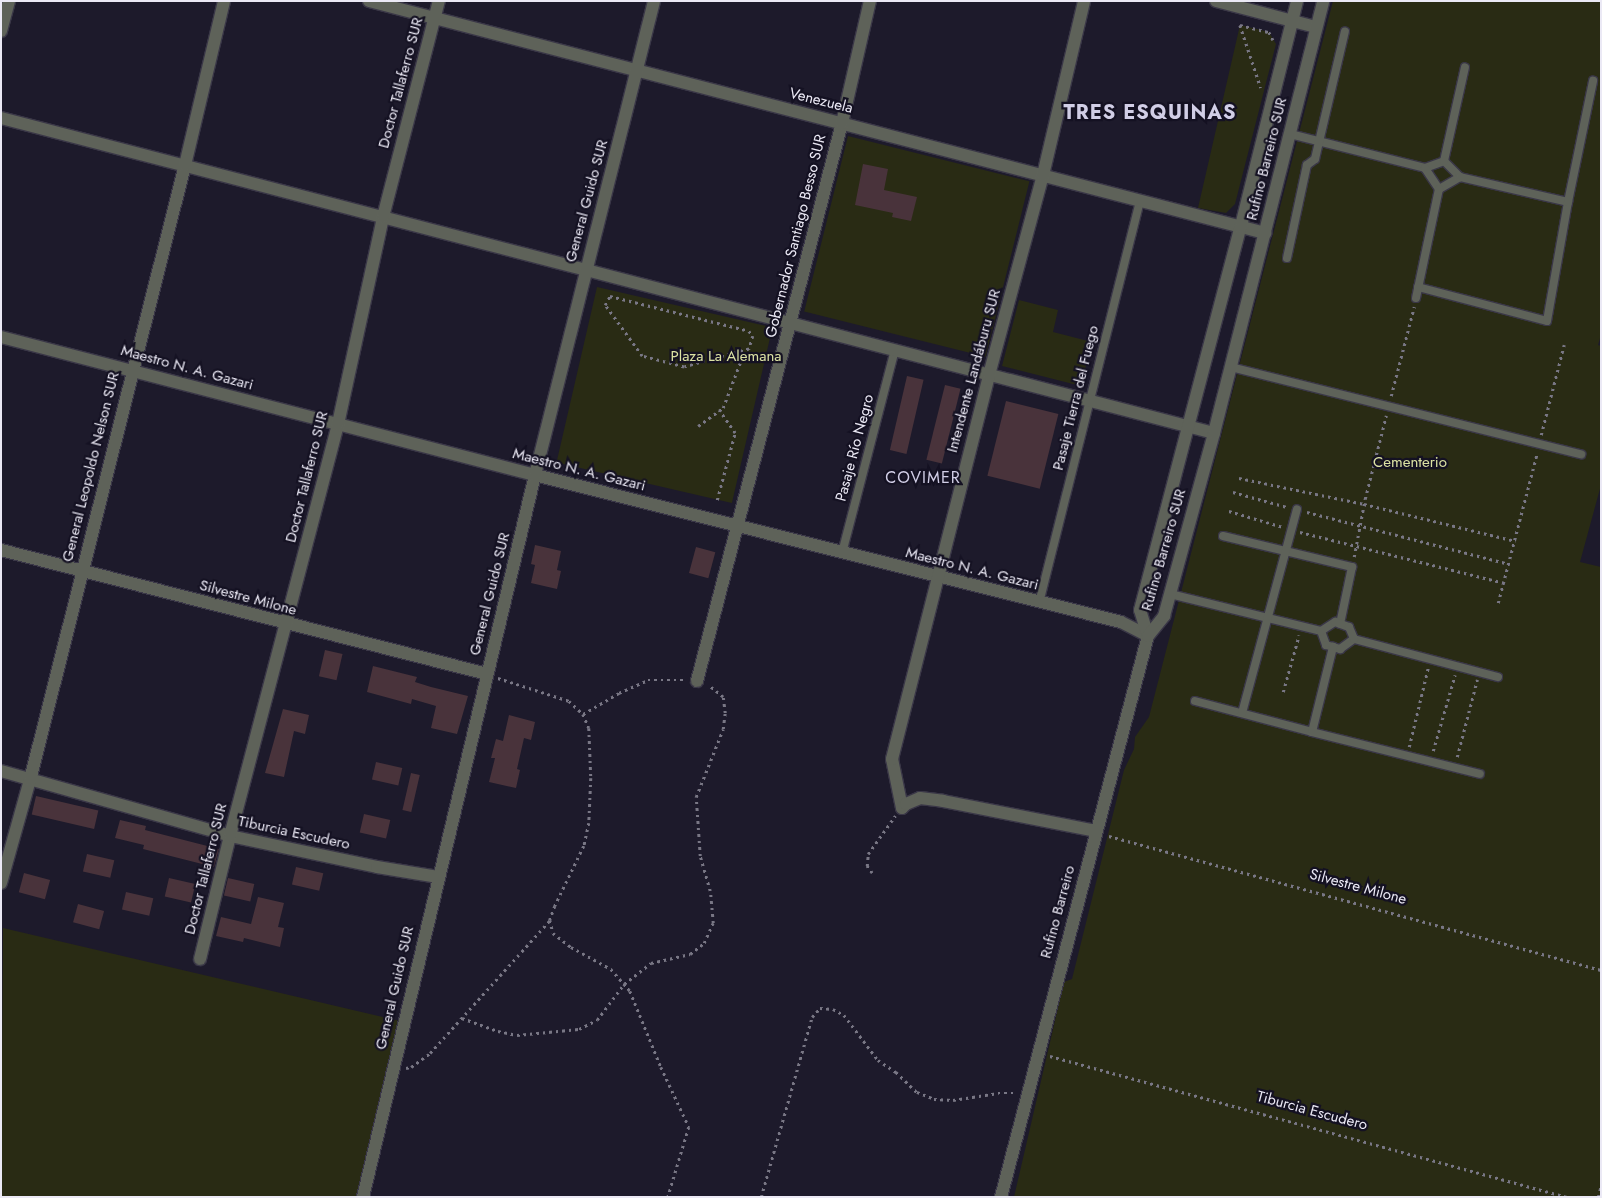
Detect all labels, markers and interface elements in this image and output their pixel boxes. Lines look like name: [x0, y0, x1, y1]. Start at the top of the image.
street label: Doctor Tallaferro SUR: [375, 16, 427, 150]
street label: Venezuela: [787, 84, 855, 118]
street label: Rufino Barreiro SUR: [1243, 96, 1291, 222]
district label: TRES ESQUINAS: [1062, 100, 1238, 124]
street label: Gobernador Santiago Besso SUR: [762, 132, 830, 340]
street label: General Guido SUR: [562, 138, 612, 264]
street label: Intendente Landáburu SUR: [944, 287, 1004, 455]
street label: Pasaje Tierra del Fuego: [1049, 324, 1103, 472]
street label: Maestro N. A. Gazari: [119, 342, 255, 394]
park label: Plaza La Alemana: [670, 348, 782, 366]
street label: General Leopoldo Nelson SUR: [59, 370, 123, 564]
street label: Pasaje Río Negro: [832, 392, 878, 504]
street label: Doctor Tallaferro SUR: [282, 410, 332, 544]
street label: Maestro N. A. Gazari: [511, 445, 647, 495]
park label: Cementerio: [1373, 454, 1447, 472]
district label: COVIMER: [884, 468, 962, 488]
street label: Rufino Barreiro SUR: [1138, 487, 1190, 613]
street label: General Guido SUR: [466, 531, 514, 657]
street label: Maestro N. A. Gazari: [904, 544, 1040, 594]
street label: Silvestre Milone: [197, 576, 299, 620]
street label: Doctor Tallaferro SUR: [181, 802, 231, 936]
street label: Tiburcia Escudero: [237, 812, 351, 854]
street label: Rufino Barreiro: [1037, 864, 1079, 960]
street label: Silvestre Milone: [1307, 865, 1409, 909]
street label: General Guido SUR: [372, 925, 418, 1051]
street label: Tiburcia Escudero: [1255, 1088, 1369, 1134]

